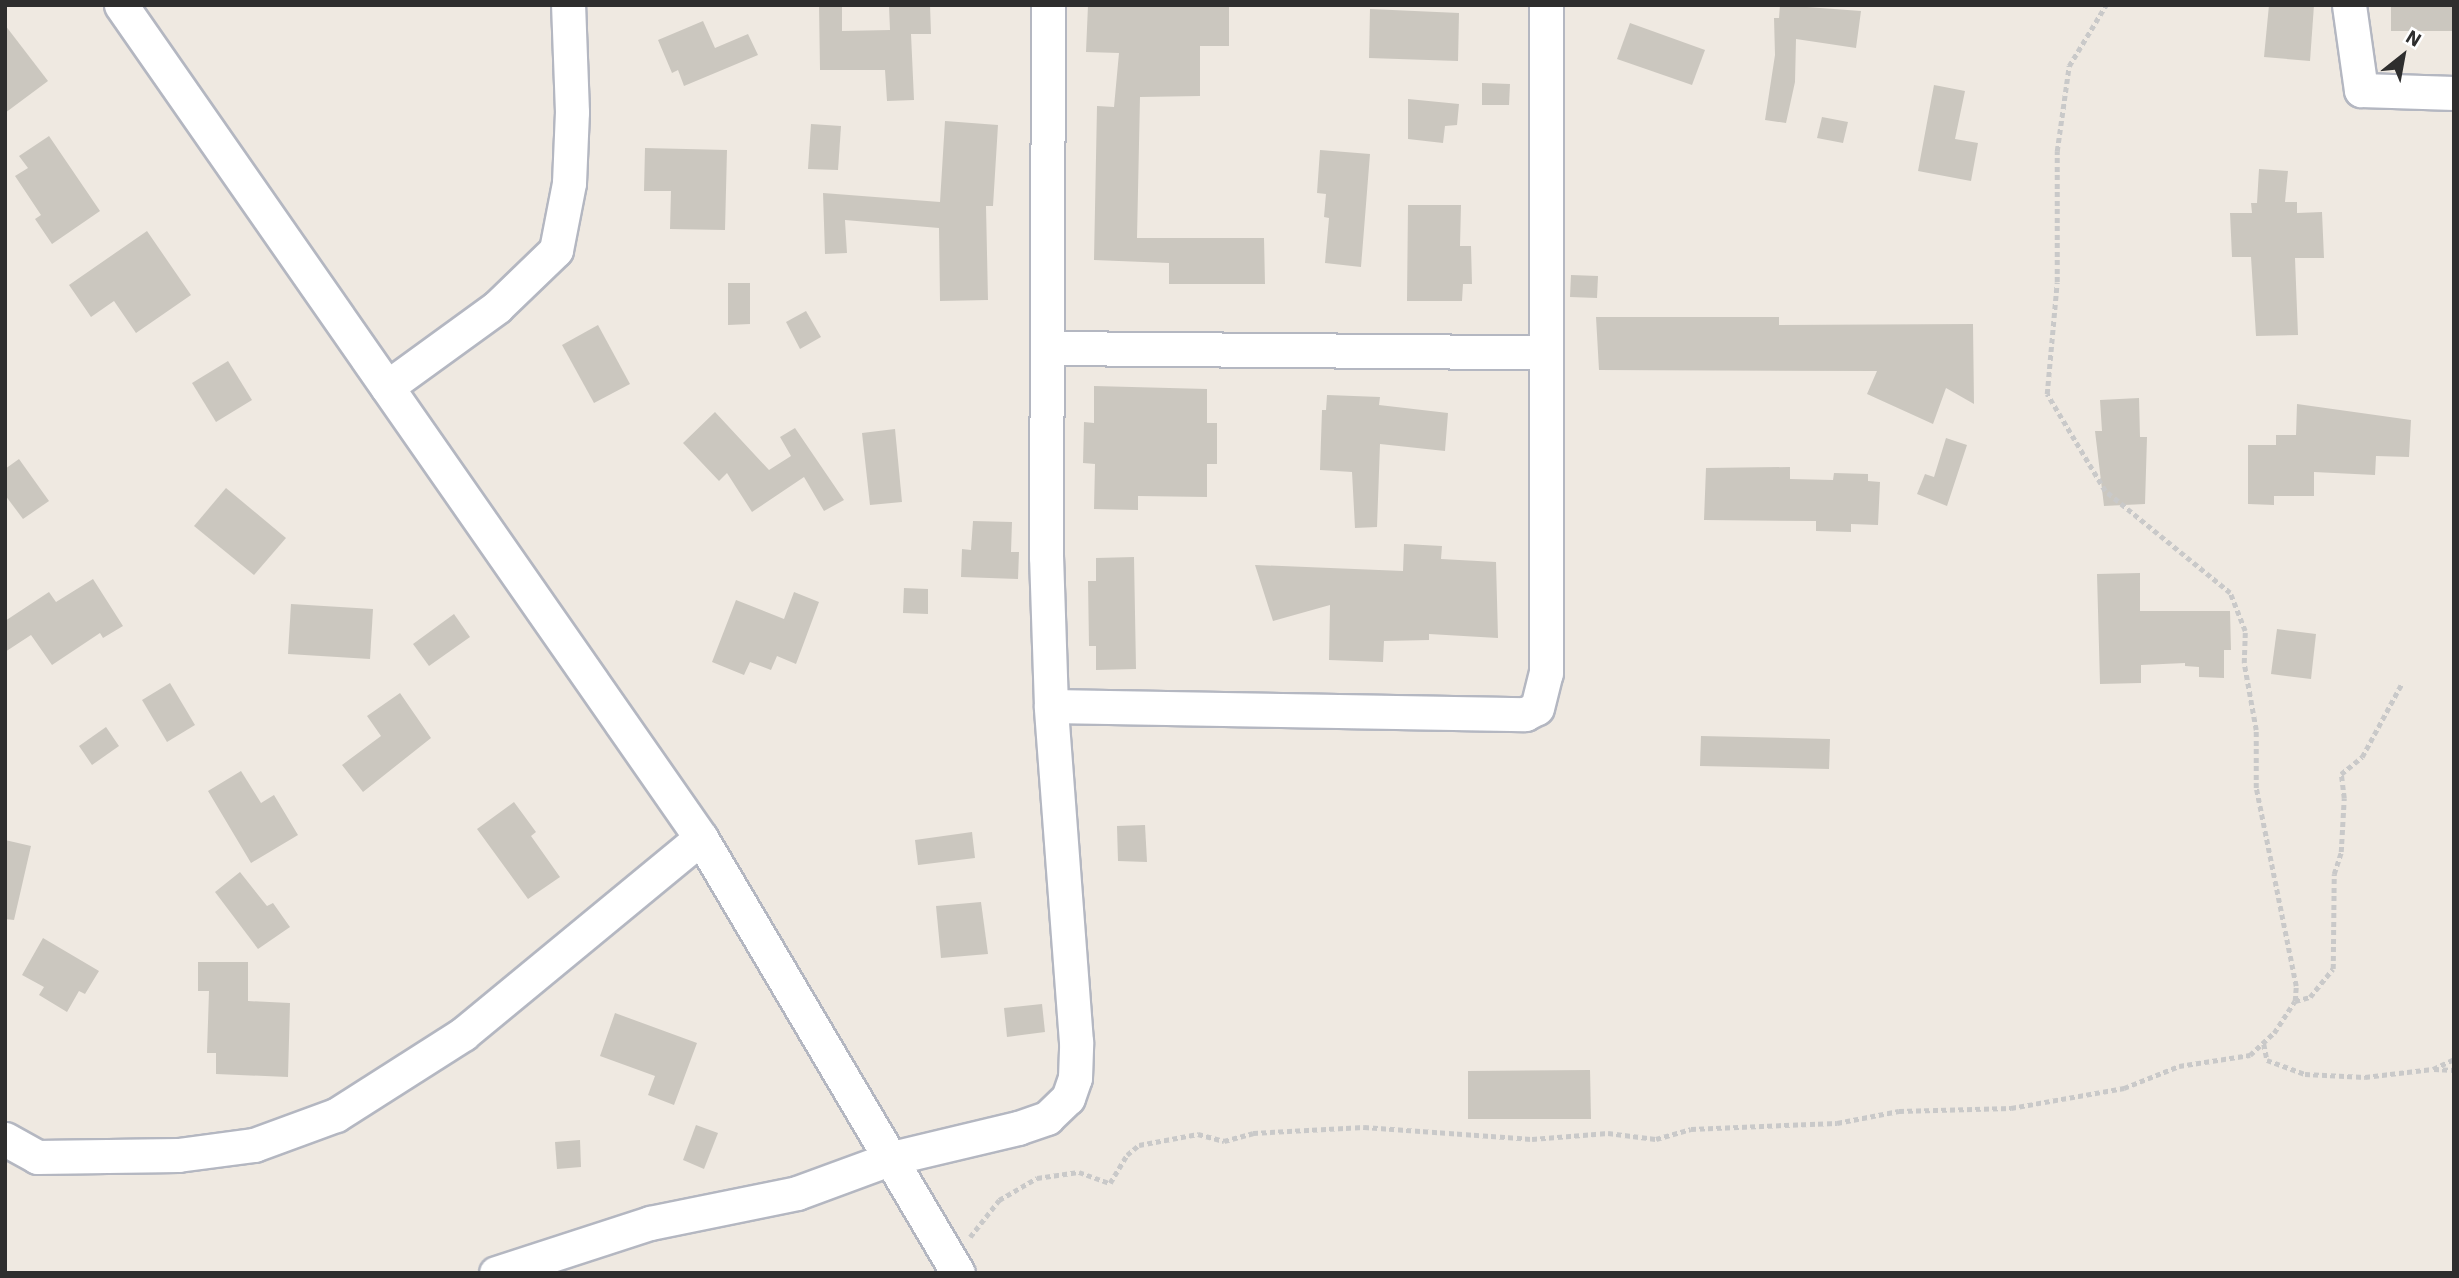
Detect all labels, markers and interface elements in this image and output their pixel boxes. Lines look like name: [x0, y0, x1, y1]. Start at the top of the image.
north arrow: [2368, 21, 2438, 91]
text: N: [2402, 24, 2426, 52]

